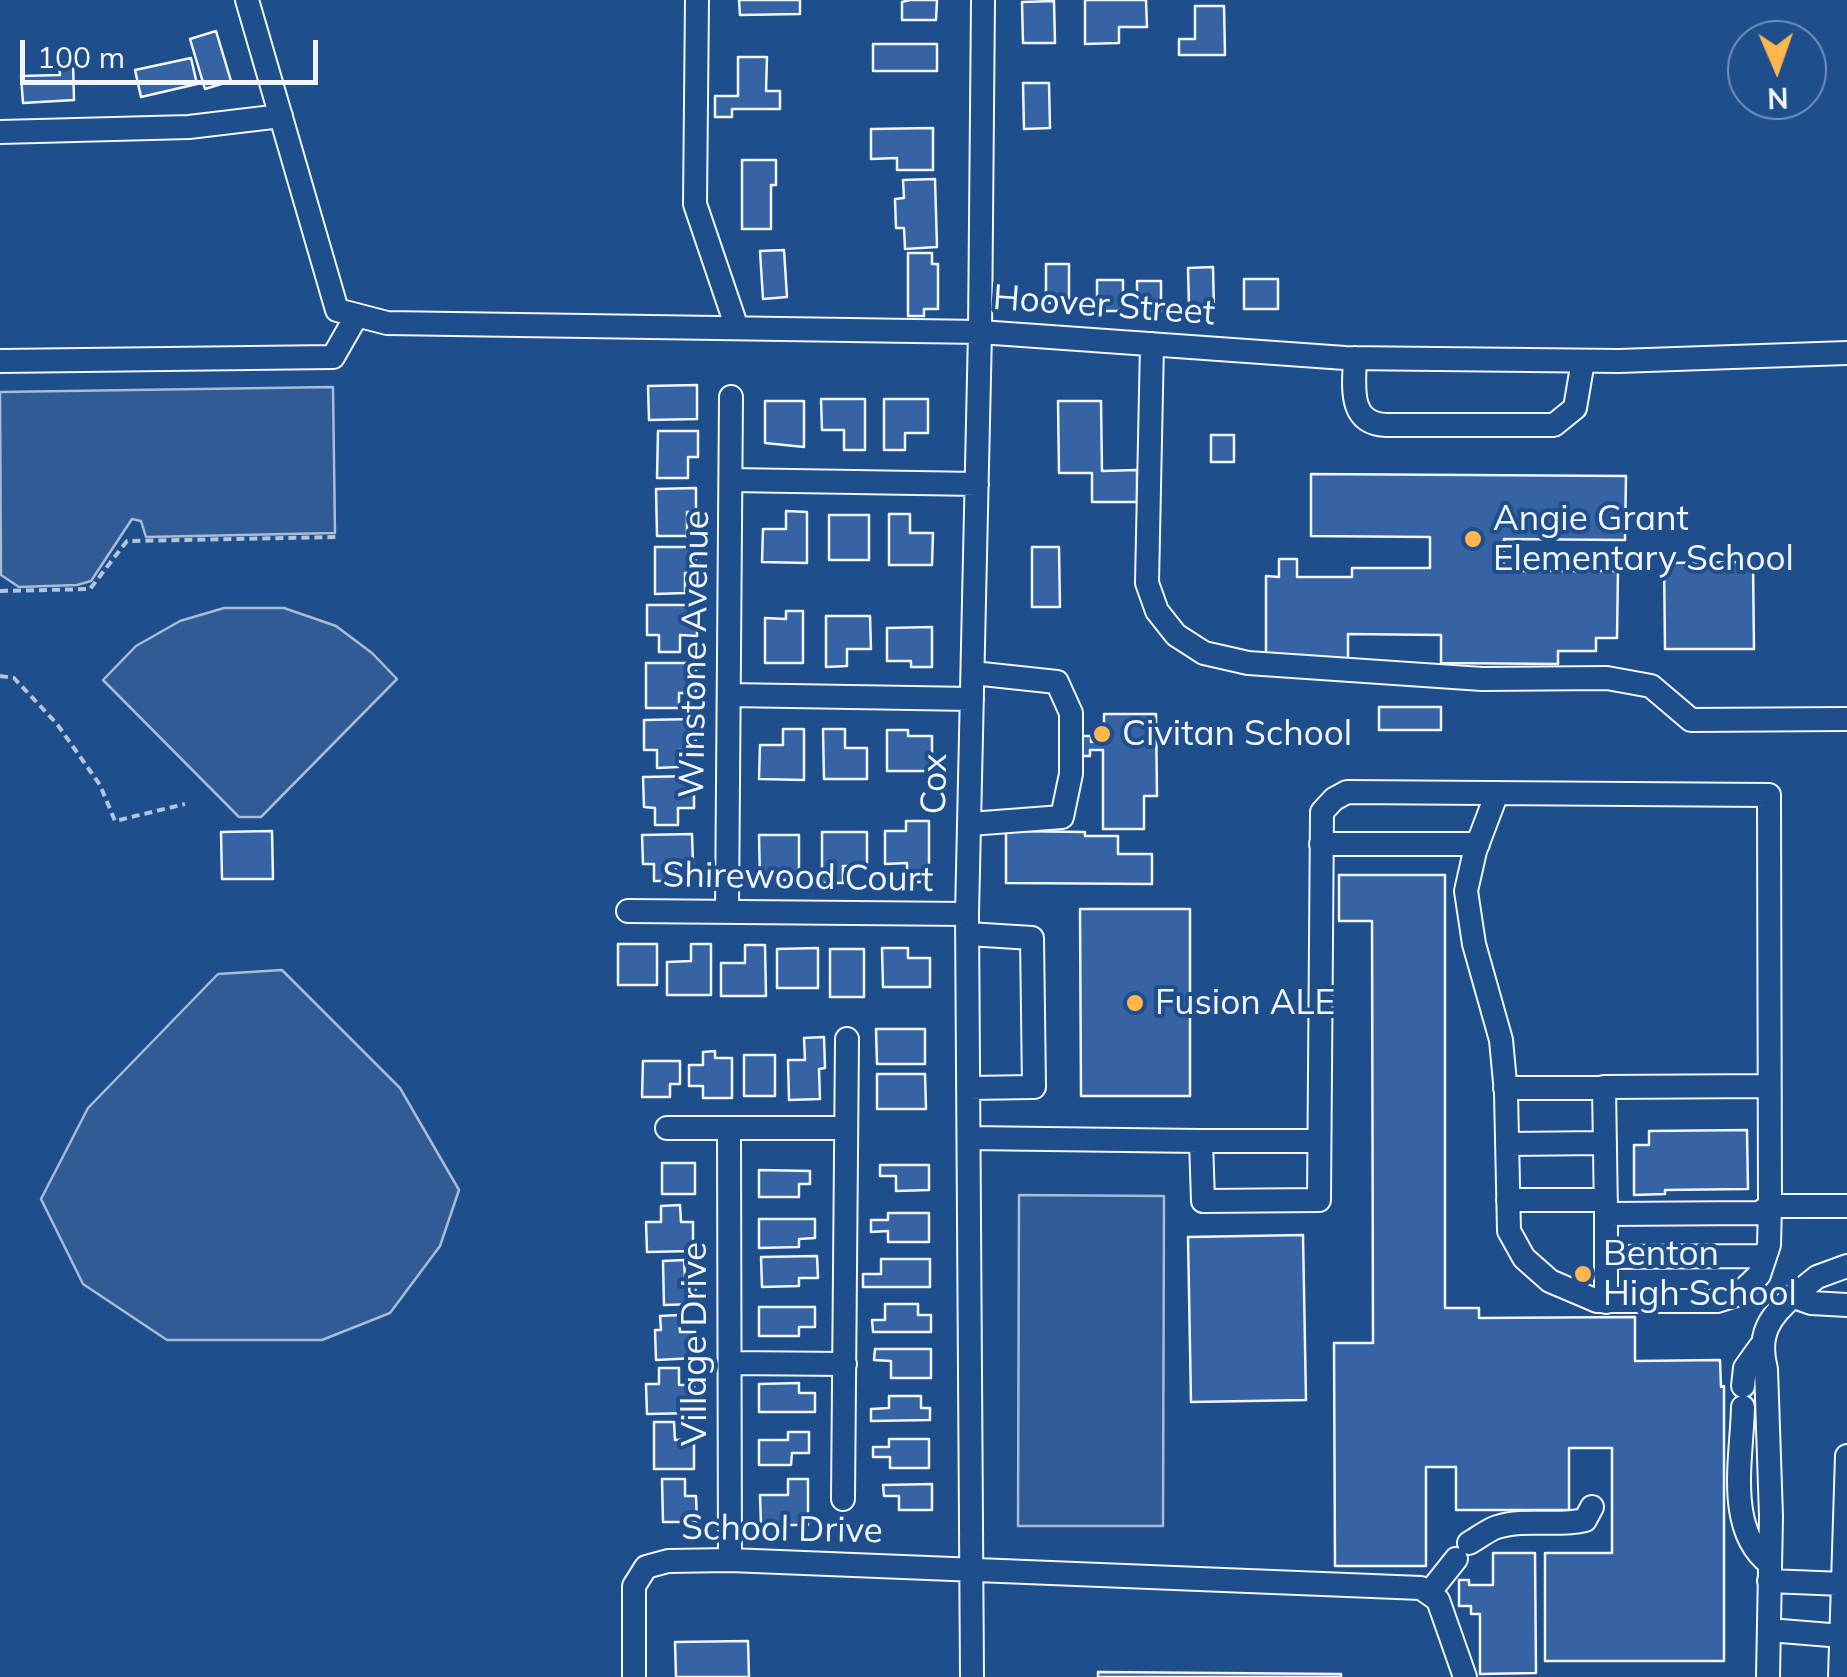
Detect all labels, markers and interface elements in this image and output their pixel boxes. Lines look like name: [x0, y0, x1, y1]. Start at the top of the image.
scale bar: [25, 20, 322, 82]
north arrow: [1727, 20, 1827, 120]
text: 100 m: [37, 38, 125, 76]
text: N: [1767, 81, 1789, 116]
street label: Hoover Street: [992, 277, 1216, 335]
place label: Angie Grant Elementary School: [1493, 498, 1794, 580]
street label: Winstone Avenue: [671, 510, 719, 798]
marker: Angie Grant Elementary School: [1462, 528, 1484, 550]
place label: Civitan School: [1122, 713, 1352, 755]
marker: Civitan School: [1091, 723, 1113, 745]
street label: Cox: [913, 753, 957, 815]
street label: Shirewood Court: [662, 855, 934, 901]
place label: Fusion ALE: [1155, 982, 1335, 1024]
marker: Fusion ALE: [1124, 992, 1146, 1014]
place label: Benton High School: [1603, 1233, 1797, 1315]
street label: Village Drive: [674, 1242, 716, 1446]
marker: Benton High School: [1572, 1263, 1594, 1285]
street label: School Drive: [681, 1507, 883, 1553]

